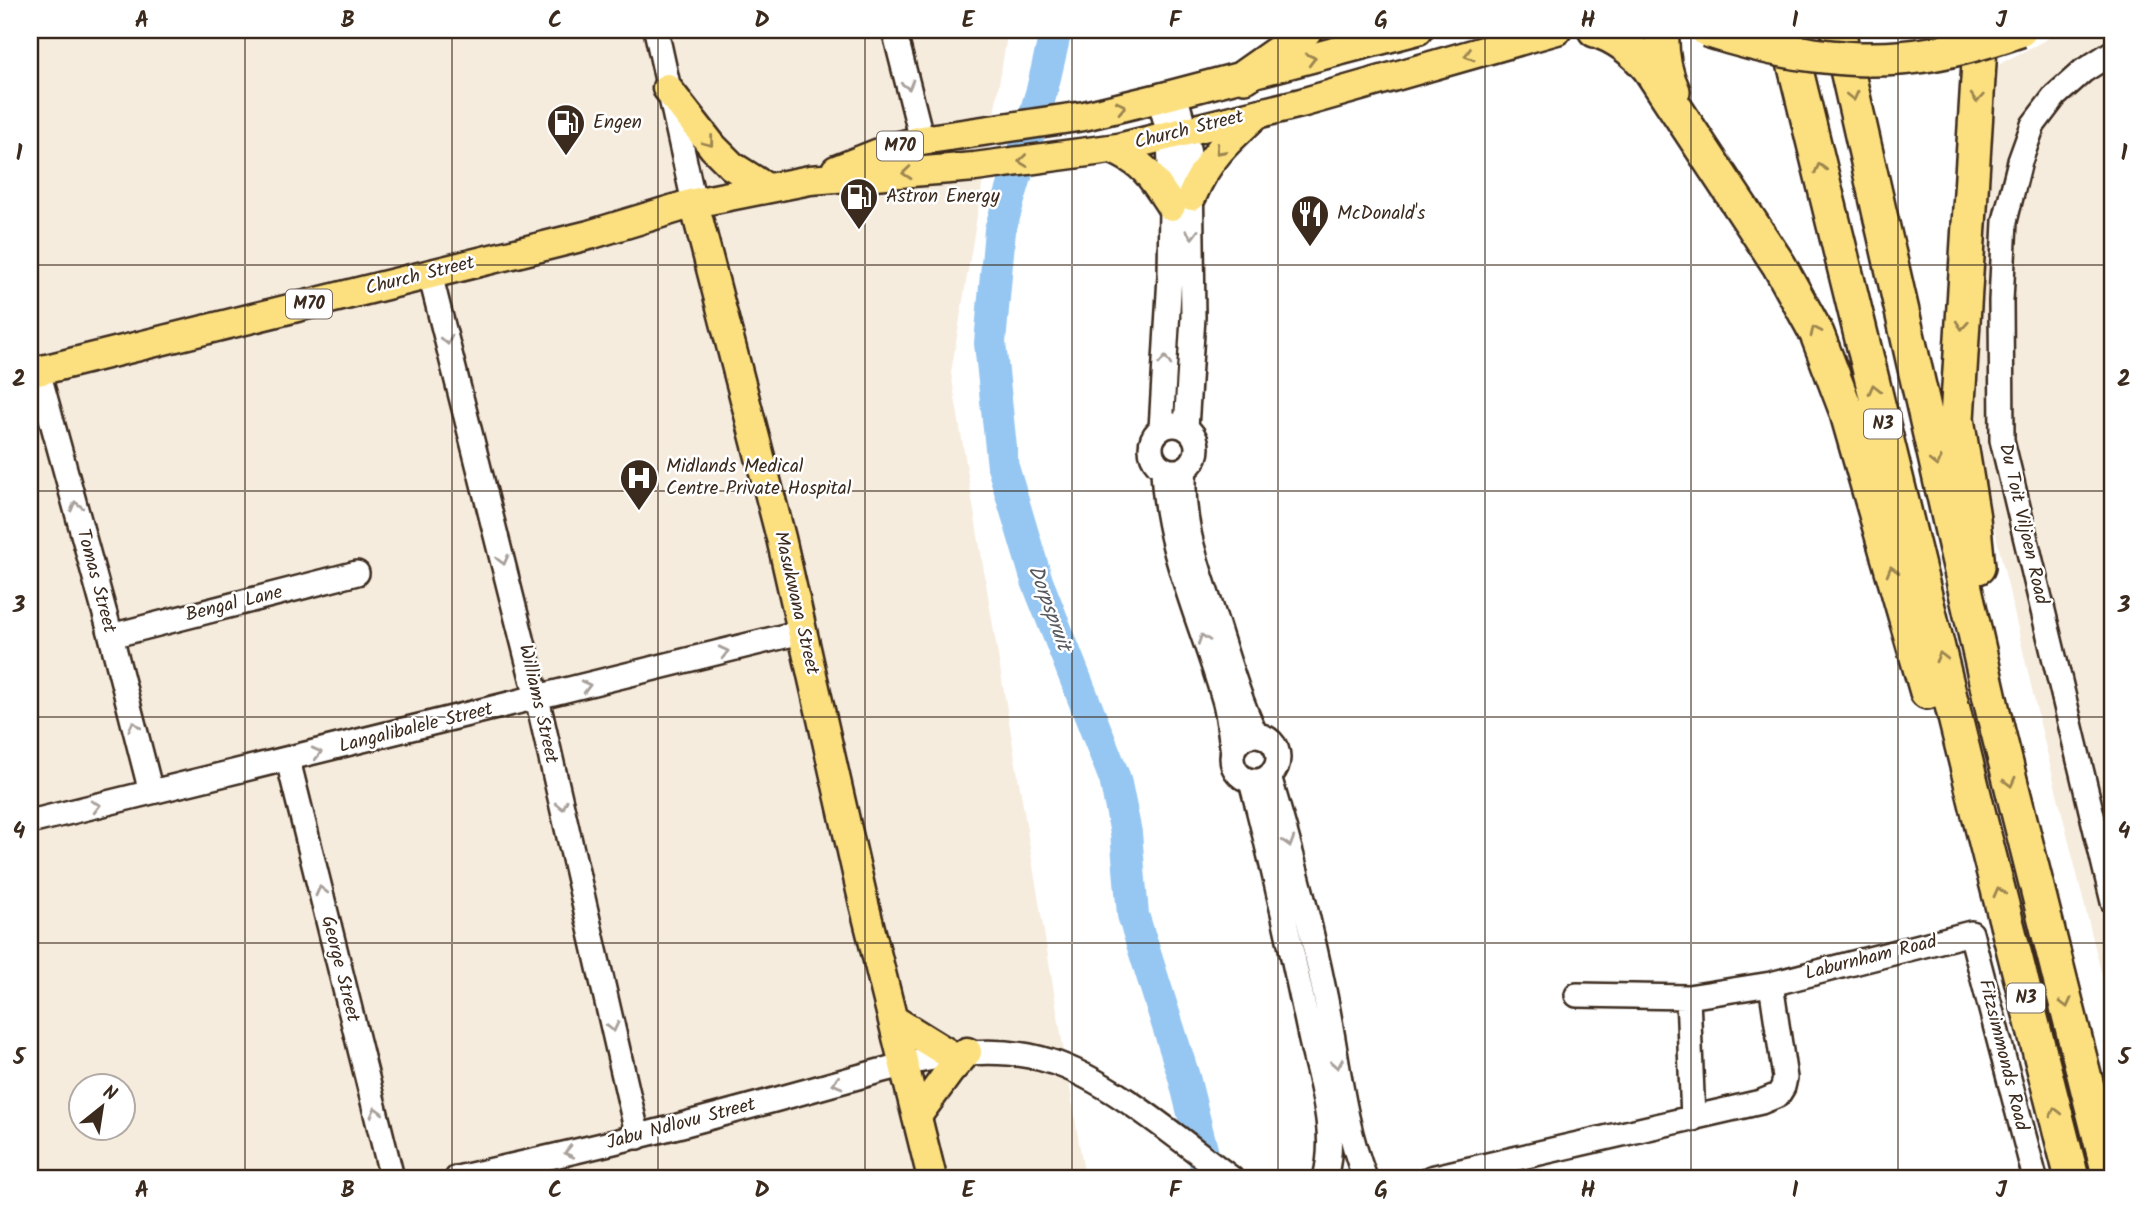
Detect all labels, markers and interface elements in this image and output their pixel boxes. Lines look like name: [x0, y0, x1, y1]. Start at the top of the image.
text: A: [135, 3, 149, 39]
text: B: [341, 3, 355, 39]
text: C: [548, 3, 562, 39]
text: D: [754, 3, 770, 39]
text: E: [962, 3, 976, 39]
text: F: [1169, 3, 1183, 39]
text: G: [1374, 3, 1388, 39]
text: H: [1581, 3, 1596, 39]
text: I: [1791, 3, 1799, 39]
text: J: [1995, 3, 2007, 39]
one-way arrow: [1463, 46, 1475, 61]
one-way arrow: [1305, 53, 1317, 67]
one-way arrow: [900, 79, 914, 91]
one-way arrow: [1845, 90, 1859, 102]
one-way arrow: [1970, 93, 1985, 104]
one-way arrow: [1115, 101, 1127, 115]
fuel station icon: Engen: [545, 102, 587, 157]
street label: Church Street: [1131, 102, 1247, 158]
place label: Engen: [593, 108, 642, 138]
road number: M70: [877, 132, 923, 160]
one-way arrow: [701, 134, 714, 146]
text: 1: [16, 136, 23, 172]
text: 1: [2121, 136, 2128, 172]
one-way arrow: [1215, 142, 1228, 155]
one-way arrow: [1017, 154, 1029, 169]
one-way arrow: [1814, 162, 1828, 174]
one-way arrow: [901, 165, 912, 180]
fuel station icon: Astron Energy: [838, 176, 880, 231]
place label: Astron Energy: [886, 182, 1001, 212]
restaurant icon: McDonald's: [1289, 193, 1331, 248]
place label: McDonald's: [1337, 199, 1425, 229]
one-way arrow: [1184, 229, 1200, 240]
street label: Church Street: [362, 248, 478, 304]
road number: M70: [286, 290, 332, 318]
one-way arrow: [1955, 320, 1970, 331]
one-way arrow: [1809, 326, 1823, 338]
one-way arrow: [439, 334, 453, 346]
one-way arrow: [1157, 356, 1172, 367]
text: 2: [12, 362, 26, 398]
text: 2: [2117, 362, 2131, 398]
one-way arrow: [1868, 383, 1882, 395]
road number: N3: [1864, 410, 1902, 438]
street label: Du Toit Viljoen Road: [1990, 441, 2056, 608]
place label: Midlands Medical Centre Private Hospital: [666, 452, 852, 504]
one-way arrow: [1928, 455, 1942, 467]
hospital icon: Midlands Medical Centre Private Hospital: [618, 457, 660, 512]
one-way arrow: [70, 501, 84, 513]
street label: Tomas Street: [68, 526, 124, 637]
street label: Masukwana Street: [765, 528, 827, 678]
one-way arrow: [495, 554, 509, 566]
water label: Dorpspruit: [1018, 560, 1081, 658]
one-way arrow: [1886, 565, 1900, 577]
street label: Bengal Lane: [182, 577, 286, 631]
text: 3: [12, 588, 26, 624]
text: 3: [2117, 588, 2131, 624]
one-way arrow: [1197, 633, 1211, 645]
street label: Williams Street: [510, 642, 566, 767]
one-way arrow: [718, 646, 730, 660]
one-way arrow: [1935, 651, 1949, 663]
one-way arrow: [580, 680, 592, 694]
street label: Langalibalele Street: [336, 694, 497, 762]
one-way arrow: [128, 720, 142, 732]
one-way arrow: [311, 746, 323, 761]
one-way arrow: [2002, 776, 2016, 788]
one-way arrow: [554, 799, 568, 811]
one-way arrow: [90, 800, 102, 814]
text: 4: [13, 814, 26, 850]
text: 4: [2118, 814, 2131, 850]
one-way arrow: [1281, 835, 1296, 847]
one-way arrow: [315, 885, 329, 897]
one-way arrow: [1993, 886, 2007, 898]
street label: George Street: [312, 913, 368, 1026]
street label: Laburnham Road: [1802, 927, 1941, 989]
street label: Fitzsimmonds Road: [1970, 976, 2036, 1134]
road number: N3: [2007, 984, 2045, 1013]
one-way arrow: [2058, 997, 2072, 1009]
one-way arrow: [605, 1021, 619, 1033]
text: 5: [12, 1040, 27, 1076]
text: 5: [2117, 1040, 2132, 1076]
one-way arrow: [1329, 1058, 1344, 1070]
north arrow: [66, 1072, 136, 1142]
one-way arrow: [831, 1075, 843, 1089]
text: N: [97, 1078, 122, 1110]
street label: Jabu Ndlovu Street: [603, 1090, 759, 1158]
one-way arrow: [370, 1106, 384, 1118]
one-way arrow: [2049, 1106, 2063, 1118]
one-way arrow: [563, 1144, 575, 1159]
text: A: [135, 1173, 149, 1208]
text: B: [341, 1173, 355, 1208]
text: C: [548, 1173, 562, 1208]
text: D: [754, 1173, 770, 1208]
text: E: [962, 1173, 976, 1208]
text: F: [1169, 1173, 1183, 1208]
text: G: [1374, 1173, 1388, 1208]
text: H: [1581, 1173, 1596, 1208]
text: I: [1791, 1173, 1799, 1208]
text: J: [1995, 1173, 2007, 1208]

